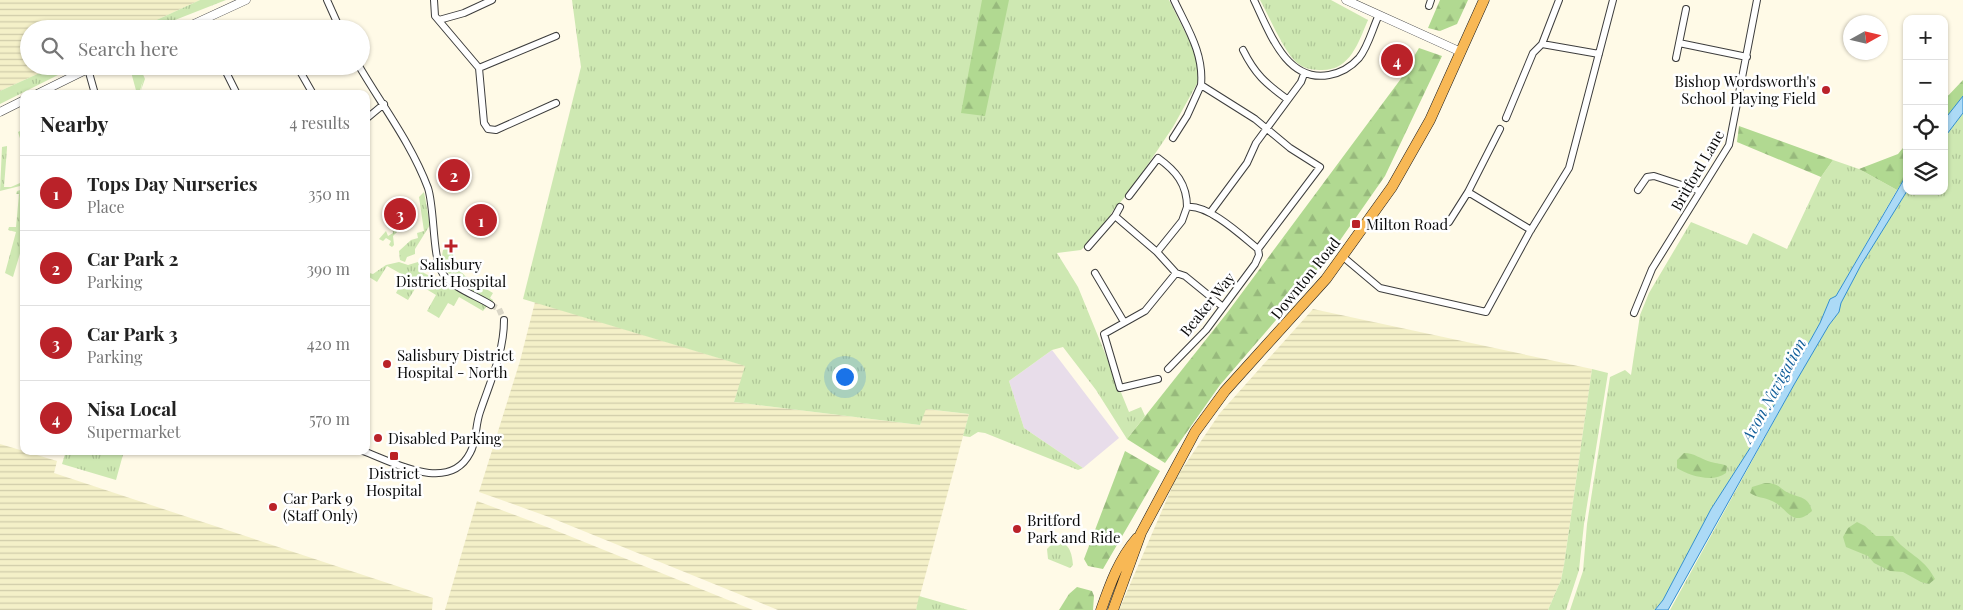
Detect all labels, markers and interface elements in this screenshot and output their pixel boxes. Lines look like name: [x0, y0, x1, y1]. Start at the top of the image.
north arrow: [1843, 15, 1888, 60]
map controls: [1903, 15, 1948, 195]
button: +: [1903, 15, 1948, 60]
search box: [20, 20, 370, 75]
icon: search: [38, 34, 66, 62]
text: Search here: [78, 35, 178, 61]
pin: 4: [1381, 41, 1413, 79]
button: −: [1903, 60, 1948, 105]
place label: Bishop Wordsworth's School Playing Field: [1674, 71, 1816, 108]
marker: Bishop Wordsworth's School Playing Field: [1820, 84, 1832, 96]
button: locate: [1903, 105, 1948, 150]
text: Nearby: [40, 109, 109, 137]
text: 4 results: [289, 112, 350, 133]
street label: Britford Lane: [1666, 126, 1728, 214]
button: layers: [1903, 150, 1948, 195]
pin: 2: [438, 156, 470, 194]
text: Tops Day Nurseries: [87, 170, 258, 196]
text: 1: [53, 183, 59, 204]
text: 350 m: [308, 183, 350, 204]
pin: 3: [384, 195, 416, 233]
text: Place: [87, 196, 125, 217]
pin: 1: [465, 201, 497, 239]
place label: Milton Road: [1366, 214, 1448, 234]
marker: Milton Road: [1350, 218, 1362, 230]
street label: Downton Road: [1266, 233, 1344, 323]
marker: Salisbury District Hospital: [444, 239, 458, 253]
text: Car Park 2: [87, 245, 179, 271]
place label: Salisbury District Hospital: [396, 254, 506, 291]
text: 2: [52, 258, 60, 279]
text: 390 m: [307, 258, 350, 279]
street label: Beaker Way: [1175, 267, 1239, 340]
text: Parking: [87, 271, 142, 292]
text: Car Park 3: [87, 320, 178, 346]
text: 3: [52, 333, 60, 354]
text: 420 m: [307, 333, 350, 354]
water label: Avon Navigation: [1735, 334, 1810, 447]
place label: Salisbury District Hospital - North: [397, 345, 514, 382]
text: Parking: [87, 346, 142, 367]
marker: Salisbury District Hospital - North: [381, 358, 393, 370]
your location: [832, 364, 858, 390]
text: Nisa Local: [87, 395, 177, 421]
text: 4: [52, 408, 60, 429]
text: 570 m: [309, 408, 350, 429]
text: Supermarket: [87, 421, 181, 442]
place label: Disabled Parking: [388, 428, 502, 448]
marker: Disabled Parking: [372, 432, 384, 444]
marker: District Hospital: [388, 450, 400, 462]
place label: District Hospital: [366, 463, 422, 500]
place label: Car Park 9 (Staff Only): [283, 488, 358, 525]
marker: Car Park 9 (Staff Only): [267, 501, 279, 513]
place label: Britford Park and Ride: [1027, 510, 1121, 547]
marker: Britford Park and Ride: [1011, 523, 1023, 535]

